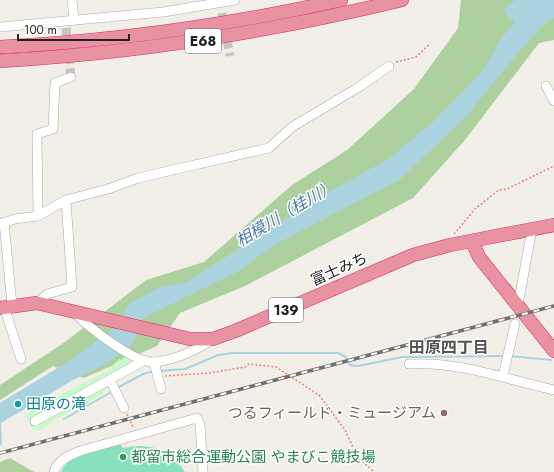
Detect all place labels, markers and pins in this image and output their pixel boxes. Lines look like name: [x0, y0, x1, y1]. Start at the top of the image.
place label: 田原の滝: [26, 393, 86, 415]
marker: 田原の滝: [13, 399, 23, 409]
place label: つるフィールド・ミュージアム: [228, 402, 436, 424]
marker: つるフィールド・ミュージアム: [439, 408, 449, 418]
place label: 都留市総合運動公園 やまびこ競技場: [131, 446, 376, 468]
marker: 都留市総合運動公園 やまびこ競技場: [118, 452, 128, 462]

